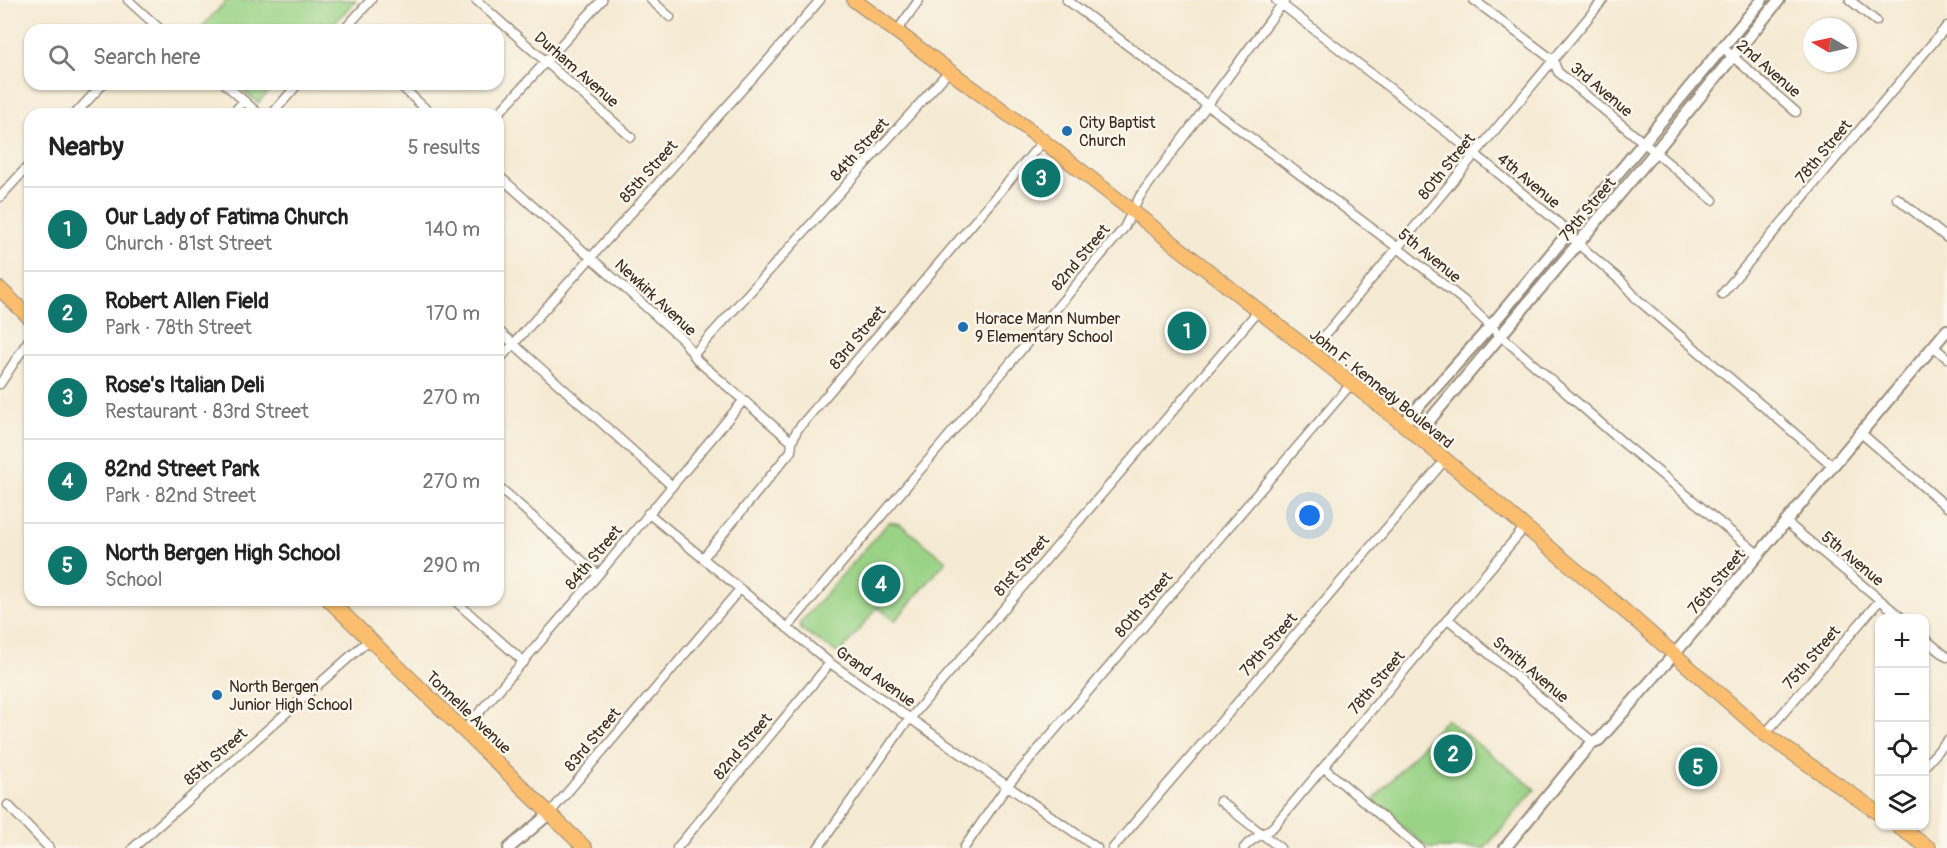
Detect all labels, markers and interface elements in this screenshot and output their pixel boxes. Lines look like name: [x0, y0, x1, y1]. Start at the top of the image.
north arrow: [1803, 18, 1857, 72]
search box: [24, 24, 504, 90]
street label: Durham Avenue: [530, 28, 623, 112]
street label: 2nd Avenue: [1732, 35, 1805, 102]
icon: search: [45, 41, 78, 74]
text: Search here: [93, 43, 200, 71]
street label: 3rd Avenue: [1566, 58, 1637, 122]
place label: City Baptist Church: [1079, 113, 1156, 151]
street label: 84th Street: [826, 114, 894, 185]
street label: 78th Street: [1791, 115, 1857, 188]
marker: City Baptist Church: [1060, 124, 1074, 138]
street label: 80th Street: [1414, 129, 1480, 204]
text: Nearby: [48, 131, 124, 163]
text: 5 results: [408, 135, 480, 160]
street label: 85th Street: [615, 136, 682, 207]
street label: 4th Avenue: [1493, 149, 1564, 213]
pin: 3: [1022, 156, 1060, 201]
street label: 79th Street: [1555, 173, 1621, 246]
text: Our Lady of Fatima Church: [105, 203, 348, 231]
text: 1: [64, 217, 71, 242]
text: 140 m: [425, 217, 480, 242]
street label: 82nd Street: [1047, 220, 1115, 295]
street label: 5th Avenue: [1394, 224, 1465, 287]
text: Church · 81st Street: [105, 231, 272, 256]
street label: Newkirk Avenue: [610, 255, 700, 341]
text: Robert Allen Field: [105, 287, 269, 315]
text: 2: [62, 301, 73, 326]
text: 170 m: [426, 301, 480, 326]
street label: 83rd Street: [825, 301, 891, 374]
pin: 1: [1168, 308, 1206, 354]
place label: Horace Mann Number 9 Elementary School: [975, 309, 1121, 347]
text: Park · 78th Street: [105, 315, 252, 340]
marker: Horace Mann Number 9 Elementary School: [956, 320, 970, 334]
street label: John F. Kennedy Boulevard: [1305, 325, 1457, 453]
text: Rose's Italian Deli: [105, 371, 264, 399]
text: 3: [62, 385, 73, 410]
text: 270 m: [422, 385, 480, 410]
text: Restaurant · 83rd Street: [105, 399, 309, 424]
text: 82nd Street Park: [105, 455, 259, 483]
text: 4: [62, 469, 73, 494]
text: 270 m: [422, 469, 480, 494]
text: Park · 82nd Street: [105, 483, 256, 508]
your location: [1295, 501, 1324, 530]
street label: 84th Street: [561, 521, 627, 594]
street label: 5th Avenue: [1817, 527, 1888, 591]
street label: 81st Street: [990, 530, 1054, 600]
text: North Bergen High School: [105, 539, 341, 567]
street label: 76th Street: [1684, 545, 1750, 618]
text: 5: [62, 553, 73, 578]
text: 290 m: [423, 553, 480, 578]
pin: 4: [862, 562, 900, 606]
text: School: [105, 567, 162, 592]
street label: 80th Street: [1110, 567, 1177, 642]
street label: 79th Street: [1236, 608, 1302, 680]
map controls: [1875, 614, 1929, 830]
button: +: [1875, 614, 1929, 668]
street label: 75th Street: [1779, 621, 1845, 694]
street label: Smith Avenue: [1488, 632, 1572, 707]
street label: Grand Avenue: [832, 642, 919, 712]
street label: 78th Street: [1344, 646, 1410, 719]
street label: Tonnelle Avenue: [422, 667, 515, 758]
button: −: [1875, 668, 1929, 722]
place label: North Bergen Junior High School: [229, 677, 353, 715]
marker: North Bergen Junior High School: [210, 688, 224, 702]
street label: 83rd Street: [560, 703, 626, 776]
street label: 82nd Street: [709, 709, 777, 784]
button: locate: [1875, 722, 1929, 776]
street label: 85th Street: [180, 723, 252, 790]
pin: 2: [1434, 732, 1472, 777]
pin: 5: [1678, 744, 1718, 789]
button: layers: [1875, 776, 1929, 830]

